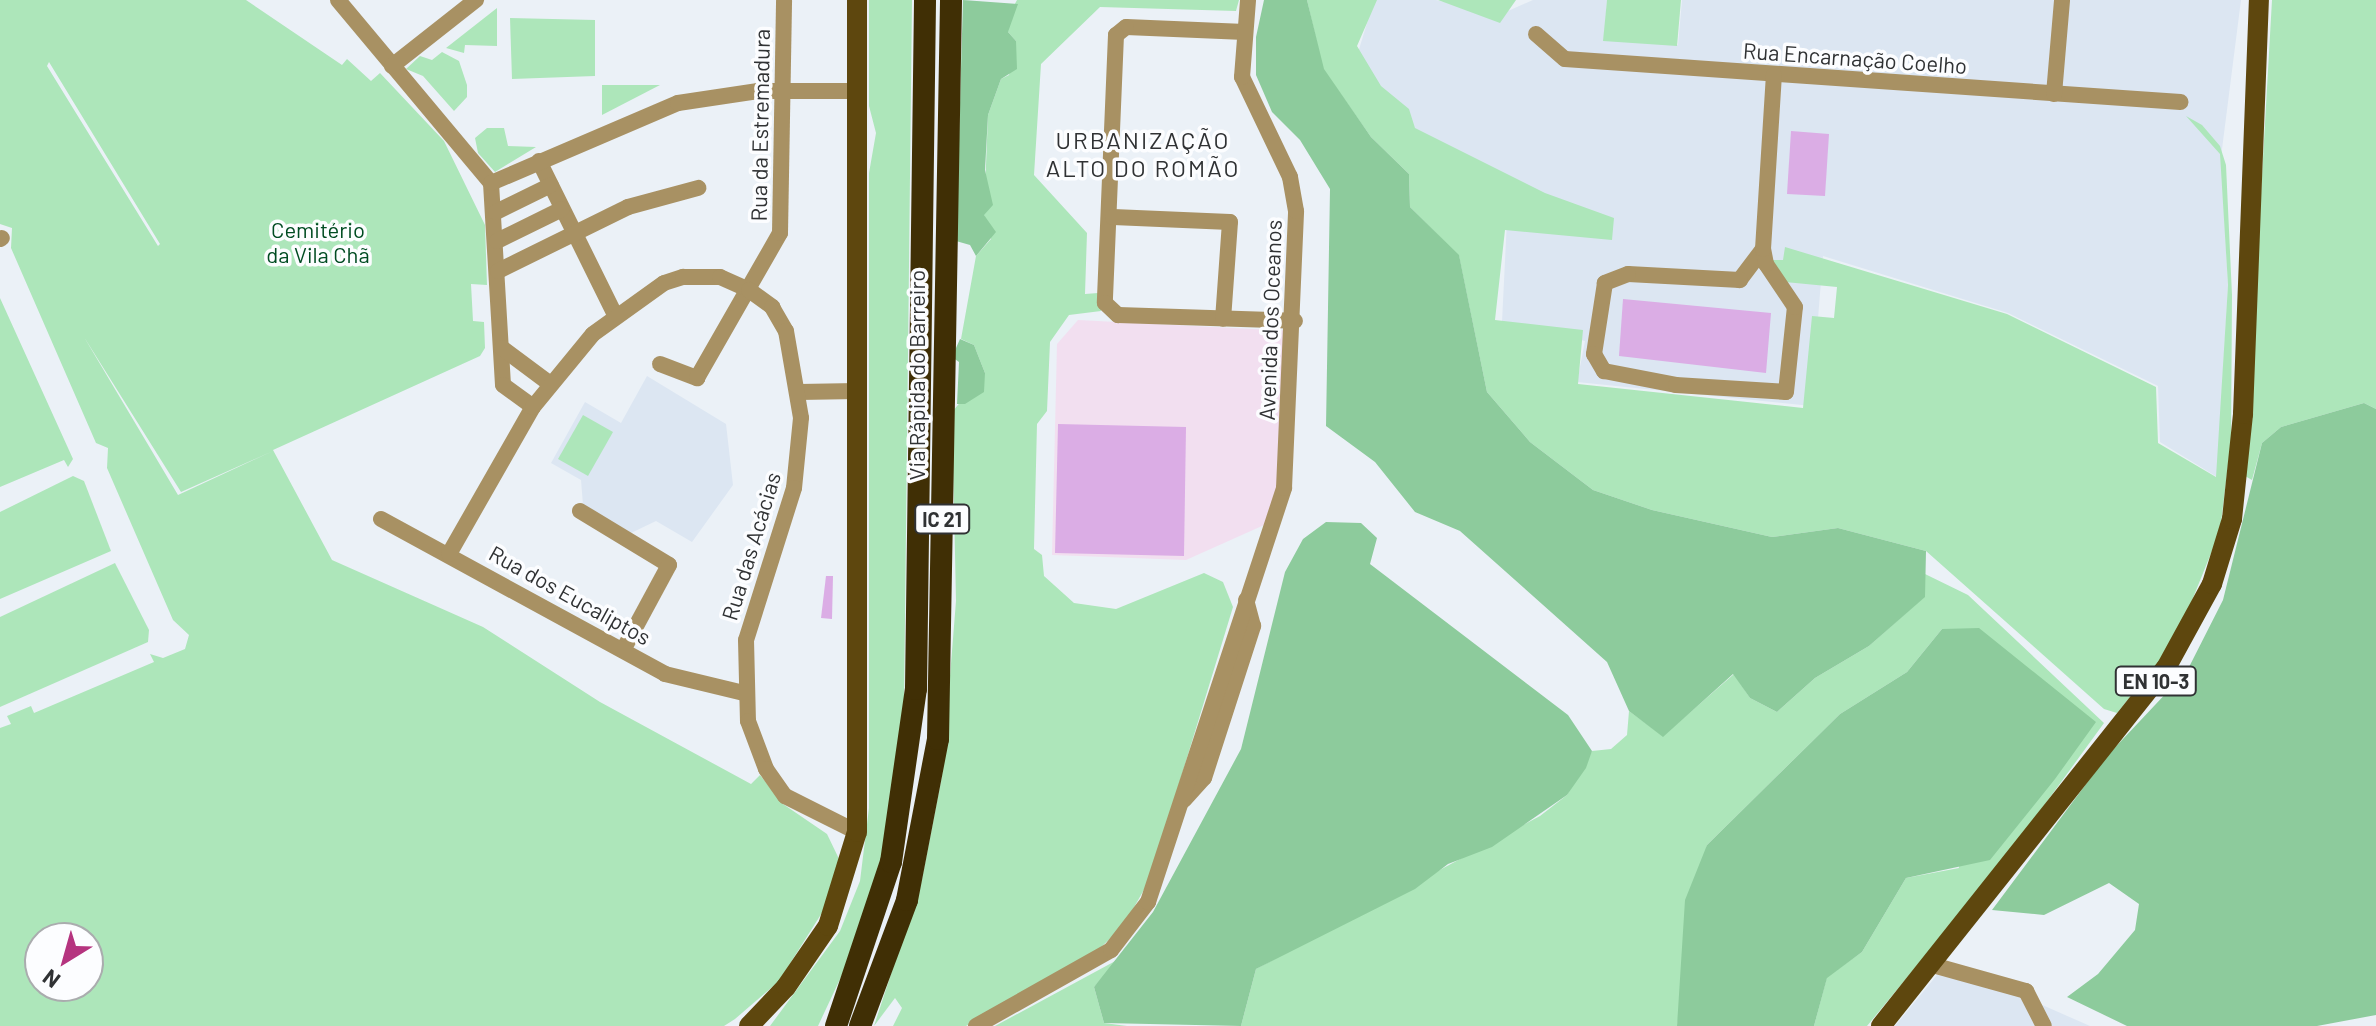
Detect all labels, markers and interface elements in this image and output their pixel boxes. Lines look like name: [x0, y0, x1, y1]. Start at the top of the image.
street label: Rua da Estremadura: [745, 29, 775, 221]
street label: Rua Encarnação Coelho: [1742, 37, 1968, 79]
district label: URBANIZAÇÃO ALTO DO ROMÃO: [1046, 126, 1240, 182]
park label: Cemitério da Vila Chã: [266, 216, 370, 268]
street label: Avenida dos Oceanos: [1253, 219, 1287, 421]
street label: Via Rápida do Barreiro: [904, 270, 930, 480]
street label: Rua das Acácias: [716, 469, 786, 623]
road number: IC 21: [914, 503, 970, 535]
street label: Rua dos Eucaliptos: [485, 540, 655, 650]
road number: EN 10-3: [2114, 665, 2198, 697]
north arrow: [24, 922, 104, 1002]
text: N: [37, 965, 64, 994]

